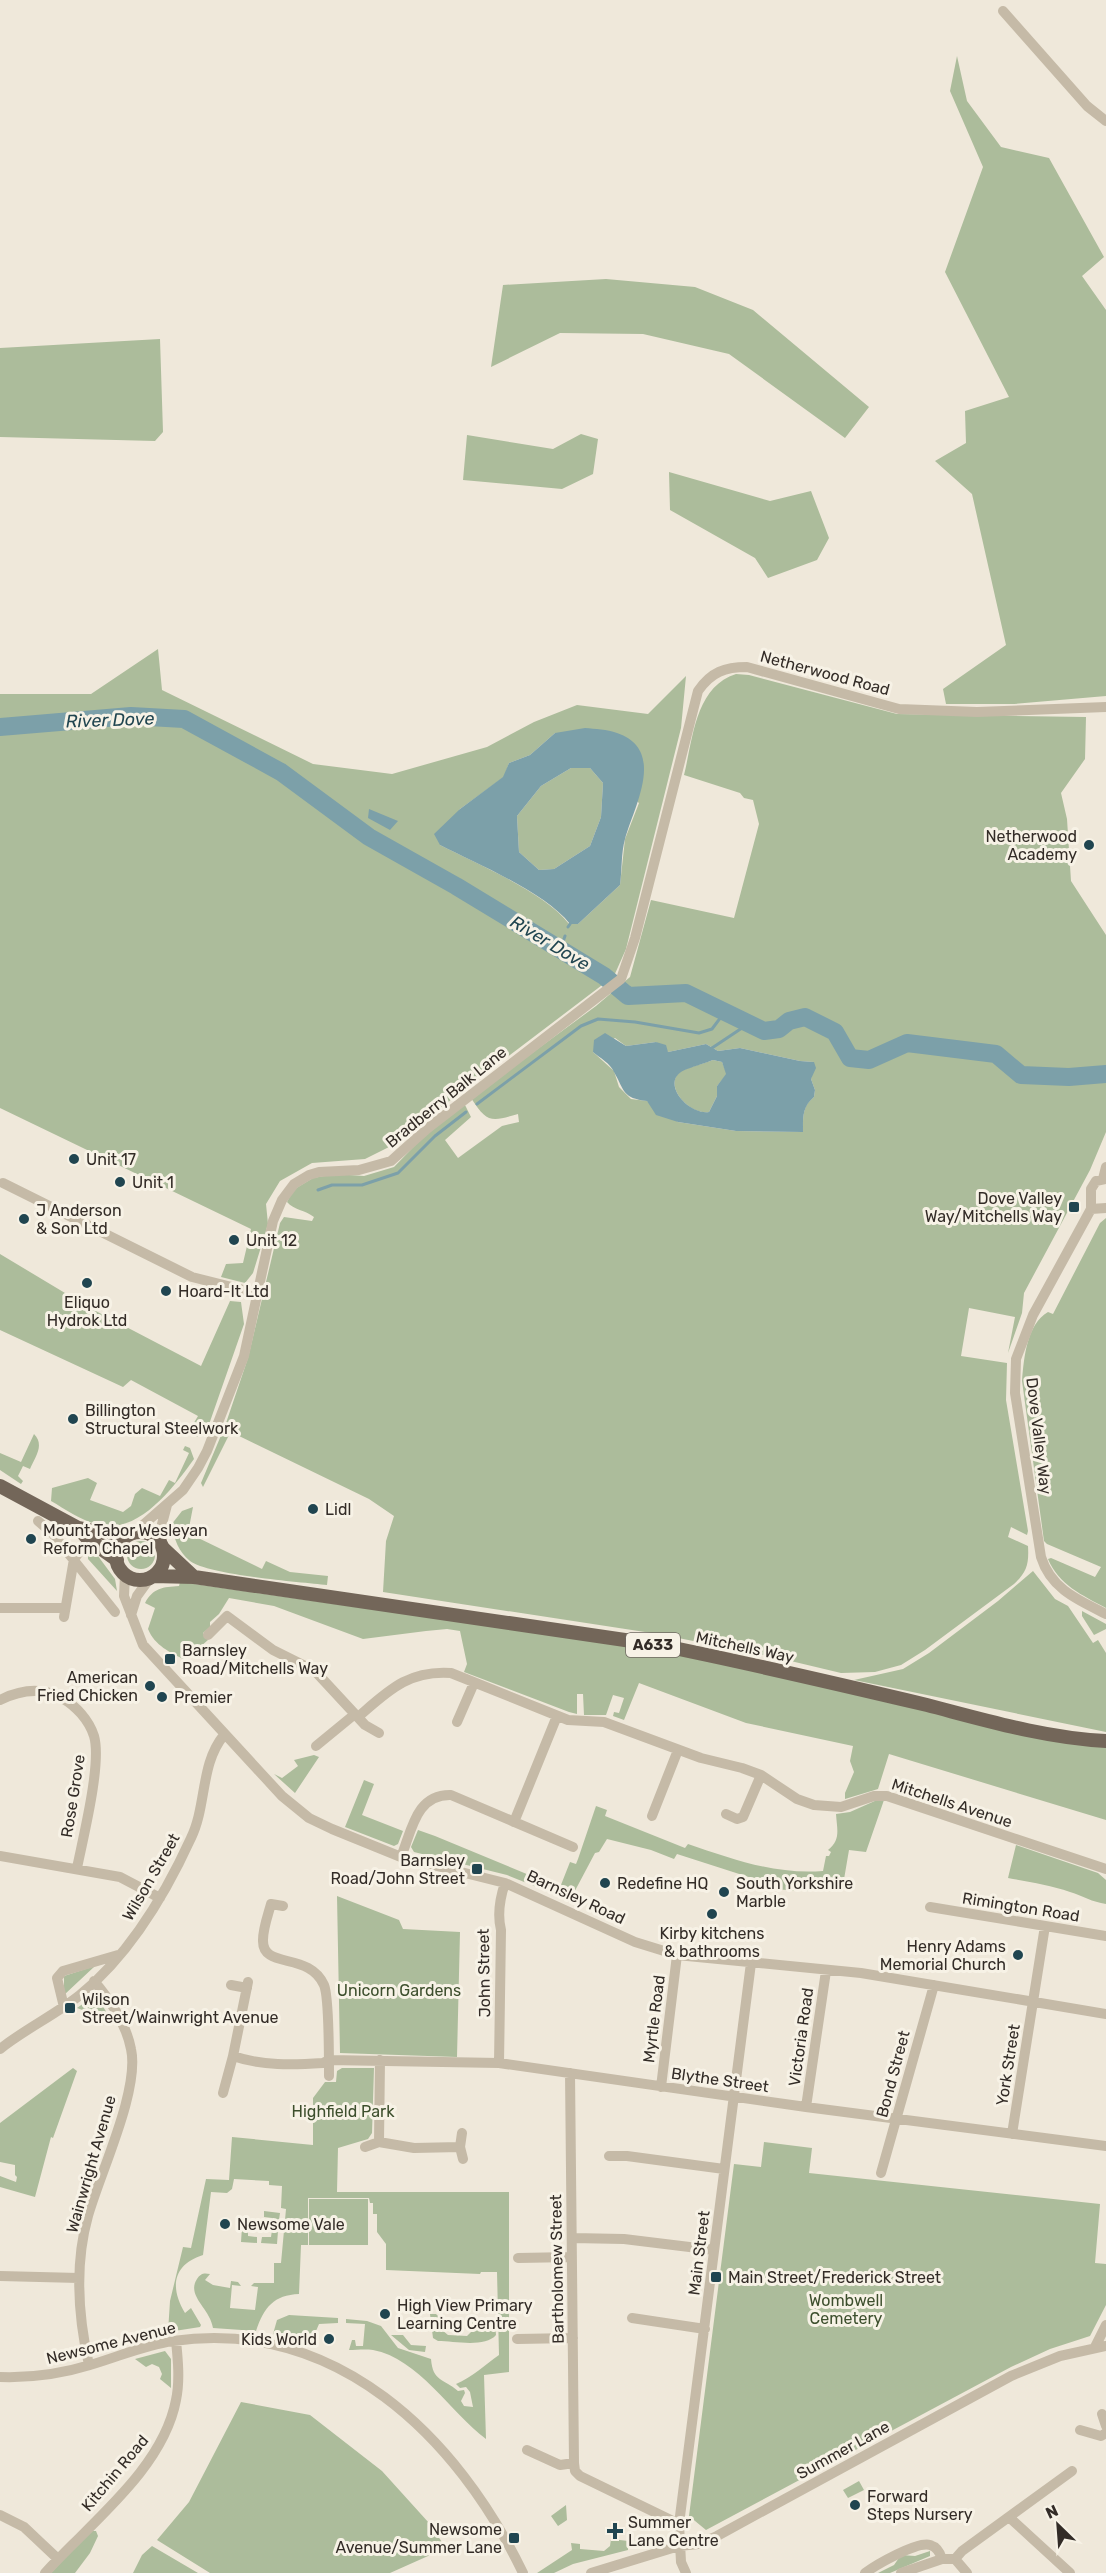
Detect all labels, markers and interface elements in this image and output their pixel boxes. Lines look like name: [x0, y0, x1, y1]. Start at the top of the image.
street label: Netherwood Road: [758, 647, 892, 699]
water label: River Dove: [65, 707, 155, 733]
place label: Netherwood Academy: [985, 827, 1077, 864]
marker: Netherwood Academy: [1082, 838, 1096, 852]
water label: River Dove: [506, 911, 594, 975]
street label: Bradberry Balk Lane: [382, 1042, 510, 1152]
place label: Unit 17: [86, 1150, 136, 1169]
marker: Unit 17: [67, 1152, 81, 1166]
place label: Unit 1: [132, 1173, 174, 1192]
marker: Unit 1: [113, 1175, 127, 1189]
place label: Dove Valley Way/Mitchells Way: [925, 1189, 1062, 1226]
marker: Dove Valley Way/Mitchells Way: [1067, 1200, 1081, 1214]
place label: J Anderson & Son Ltd: [36, 1201, 122, 1238]
marker: J Anderson & Son Ltd: [17, 1212, 31, 1226]
place label: Unit 12: [246, 1231, 297, 1250]
marker: Unit 12: [227, 1233, 241, 1247]
marker: Eliquo Hydrok Ltd: [80, 1276, 94, 1290]
place label: Hoard-It Ltd: [178, 1282, 269, 1301]
marker: Hoard-It Ltd: [159, 1284, 173, 1298]
place label: Eliquo Hydrok Ltd: [47, 1293, 127, 1330]
street label: Dove Valley Way: [1022, 1376, 1056, 1496]
place label: Billington Structural Steelwork: [85, 1401, 239, 1438]
marker: Billington Structural Steelwork: [66, 1412, 80, 1426]
place label: Lidl: [325, 1500, 351, 1519]
marker: Lidl: [306, 1502, 320, 1516]
place label: Mount Tabor Wesleyan Reform Chapel: [43, 1521, 208, 1558]
marker: Mount Tabor Wesleyan Reform Chapel: [24, 1532, 38, 1546]
street label: Mitchells Way: [694, 1627, 796, 1667]
road number: A633: [626, 1633, 680, 1657]
place label: Barnsley Road/Mitchells Way: [182, 1641, 328, 1678]
marker: Barnsley Road/Mitchells Way: [163, 1652, 177, 1666]
place label: American Fried Chicken: [37, 1668, 138, 1705]
marker: American Fried Chicken: [143, 1679, 157, 1693]
place label: Premier: [174, 1688, 232, 1707]
marker: Premier: [155, 1690, 169, 1704]
street label: Rose Grove: [57, 1753, 89, 1839]
street label: Mitchells Avenue: [889, 1775, 1015, 1831]
street label: Wilson Street: [118, 1830, 184, 1924]
place label: Barnsley Road/John Street: [330, 1851, 465, 1888]
marker: Barnsley Road/John Street: [470, 1862, 484, 1876]
street label: Barnsley Road: [524, 1866, 628, 1928]
place label: Redefine HQ: [617, 1874, 708, 1893]
place label: South Yorkshire Marble: [736, 1874, 853, 1911]
marker: Redefine HQ: [598, 1876, 612, 1890]
marker: South Yorkshire Marble: [717, 1885, 731, 1899]
street label: Rimington Road: [961, 1888, 1081, 1926]
marker: Kirby kitchens & bathrooms: [705, 1907, 719, 1921]
place label: Kirby kitchens & bathrooms: [660, 1924, 764, 1961]
street label: John Street: [474, 1928, 494, 2018]
place label: Henry Adams Memorial Church: [880, 1937, 1006, 1974]
marker: Henry Adams Memorial Church: [1011, 1948, 1025, 1962]
street label: Myrtle Road: [639, 1974, 669, 2064]
park label: Unicorn Gardens: [337, 1981, 461, 2000]
street label: Victoria Road: [785, 1987, 817, 2087]
place label: Wilson Street/Wainwright Avenue: [82, 1990, 279, 2027]
marker: Wilson Street/Wainwright Avenue: [63, 2001, 77, 2015]
street label: York Street: [992, 2023, 1024, 2107]
street label: Bond Street: [872, 2028, 914, 2120]
street label: Blythe Street: [670, 2064, 770, 2096]
street label: Wainwright Avenue: [62, 2093, 120, 2235]
park label: Highfield Park: [292, 2102, 395, 2121]
street label: Bartholomew Street: [546, 2194, 568, 2344]
street label: Main Street: [684, 2210, 714, 2296]
place label: Newsome Vale: [237, 2215, 345, 2234]
marker: Newsome Vale: [218, 2217, 232, 2231]
place label: Main Street/Frederick Street: [728, 2268, 941, 2287]
marker: Main Street/Frederick Street: [709, 2270, 723, 2284]
park label: Wombwell Cemetery: [809, 2291, 883, 2328]
place label: High View Primary Learning Centre: [397, 2296, 533, 2333]
marker: High View Primary Learning Centre: [378, 2307, 392, 2321]
street label: Newsome Avenue: [44, 2318, 178, 2368]
place label: Kids World: [241, 2330, 317, 2349]
marker: Kids World: [322, 2332, 336, 2346]
street label: Summer Lane: [793, 2417, 893, 2483]
street label: Kitchin Road: [78, 2431, 152, 2515]
place label: Forward Steps Nursery: [867, 2487, 973, 2524]
north arrow: [1028, 2495, 1088, 2555]
marker: Forward Steps Nursery: [848, 2498, 862, 2512]
text: N: [1043, 2501, 1061, 2523]
place label: Summer Lane Centre: [628, 2513, 719, 2550]
place label: Newsome Avenue/Summer Lane: [335, 2520, 502, 2557]
marker: Summer Lane Centre: [606, 2522, 624, 2540]
marker: Newsome Avenue/Summer Lane: [507, 2531, 521, 2545]

